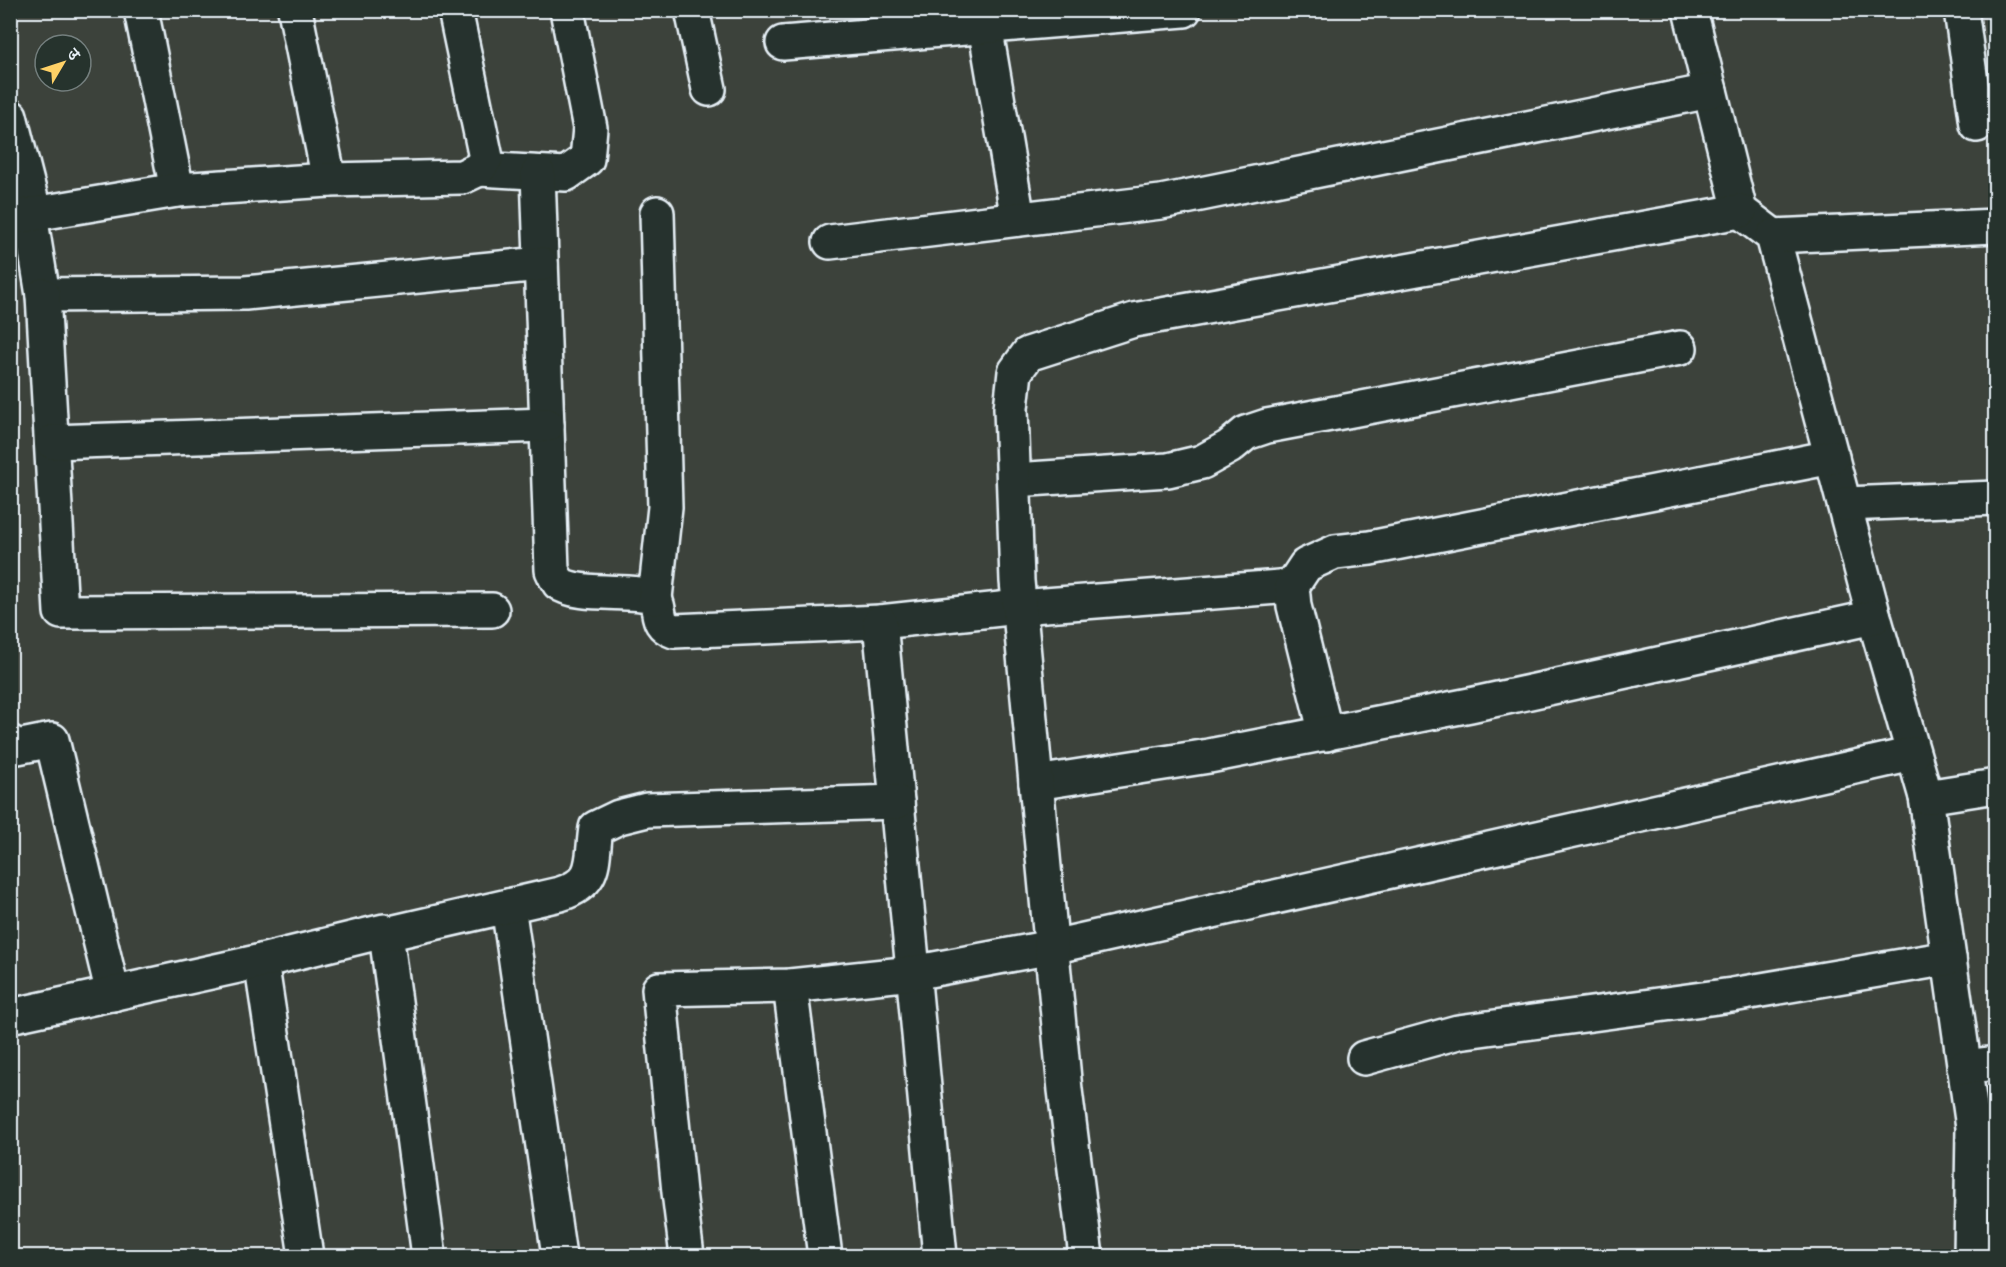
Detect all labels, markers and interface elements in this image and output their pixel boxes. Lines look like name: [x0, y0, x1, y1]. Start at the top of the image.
north arrow: [33, 33, 93, 93]
text: उ: [60, 44, 85, 67]

